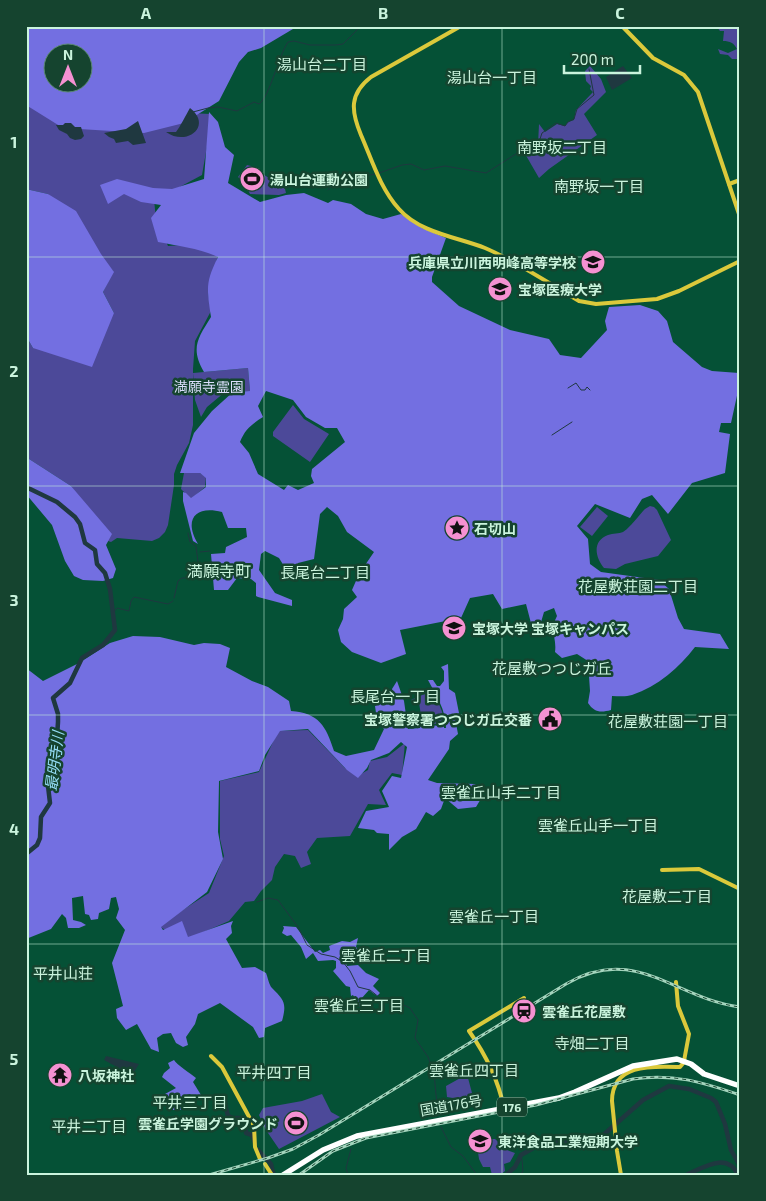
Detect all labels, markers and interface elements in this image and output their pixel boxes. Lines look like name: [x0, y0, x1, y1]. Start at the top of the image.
text: A: [141, 3, 152, 22]
text: B: [378, 3, 388, 22]
text: C: [615, 3, 625, 22]
north arrow: [42, 42, 92, 92]
scale bar: [564, 42, 640, 74]
text: N: [63, 46, 73, 63]
text: 200 m: [571, 50, 614, 68]
district label: 湯山台二丁目: [277, 55, 367, 73]
district label: 湯山台一丁目: [447, 68, 537, 86]
text: 1: [11, 132, 17, 151]
district label: 南野坂二丁目: [517, 138, 607, 156]
sports icon: 湯山台運動公園: [239, 166, 265, 192]
place label: 湯山台運動公園: [270, 171, 368, 188]
district label: 南野坂一丁目: [554, 177, 644, 195]
school or university icon: 兵庫県立川西明峰高等学校: [580, 249, 606, 275]
place label: 兵庫県立川西明峰高等学校: [408, 254, 576, 271]
school or university icon: 宝塚医療大学: [487, 276, 513, 302]
place label: 宝塚医療大学: [518, 281, 602, 298]
text: 2: [9, 361, 19, 380]
park label: 満願寺霊園: [174, 378, 244, 395]
place icon: 石切山: [444, 515, 470, 541]
place label: 石切山: [474, 520, 516, 537]
district label: 満願寺町: [187, 561, 251, 580]
district label: 長尾台二丁目: [280, 563, 370, 581]
district label: 花屋敷荘園二丁目: [578, 577, 698, 595]
text: 3: [9, 590, 19, 609]
school or university icon: 宝塚大学 宝塚キャンパス: [441, 615, 467, 641]
place label: 宝塚大学 宝塚キャンパス: [472, 620, 629, 637]
district label: 花屋敷つつじガ丘: [492, 659, 612, 677]
district label: 長尾台一丁目: [350, 687, 440, 705]
public building icon: 宝塚警察署つつじガ丘交番: [537, 706, 563, 732]
place label: 宝塚警察署つつじガ丘交番: [364, 711, 532, 728]
district label: 花屋敷荘園一丁目: [608, 712, 728, 730]
water label: 最明寺川: [41, 728, 67, 792]
district label: 雲雀丘山手二丁目: [441, 783, 561, 801]
district label: 雲雀丘山手一丁目: [538, 816, 658, 834]
text: 4: [9, 819, 19, 838]
district label: 花屋敷二丁目: [622, 887, 712, 905]
district label: 雲雀丘一丁目: [449, 907, 539, 925]
district label: 雲雀丘二丁目: [341, 946, 431, 964]
district label: 平井山荘: [33, 964, 93, 982]
district label: 雲雀丘三丁目: [314, 996, 404, 1014]
station icon: 雲雀丘花屋敷: [511, 998, 537, 1024]
place label: 雲雀丘花屋敷: [542, 1003, 626, 1020]
district label: 寺畑二丁目: [554, 1034, 630, 1052]
text: 5: [10, 1049, 19, 1068]
district label: 雲雀丘四丁目: [429, 1061, 519, 1079]
temple icon: 八坂神社: [47, 1062, 73, 1088]
district label: 平井四丁目: [236, 1063, 312, 1081]
place label: 八坂神社: [78, 1067, 134, 1084]
street label: 国道176号: [419, 1091, 483, 1119]
district label: 平井三丁目: [152, 1093, 228, 1111]
road number: 176: [497, 1098, 527, 1116]
sports icon: 雲雀丘学園グラウンド: [283, 1110, 309, 1136]
place label: 雲雀丘学園グラウンド: [138, 1115, 278, 1132]
district label: 平井二丁目: [51, 1117, 127, 1135]
school or university icon: 東洋食品工業短期大学: [467, 1128, 493, 1154]
place label: 東洋食品工業短期大学: [498, 1133, 638, 1150]

